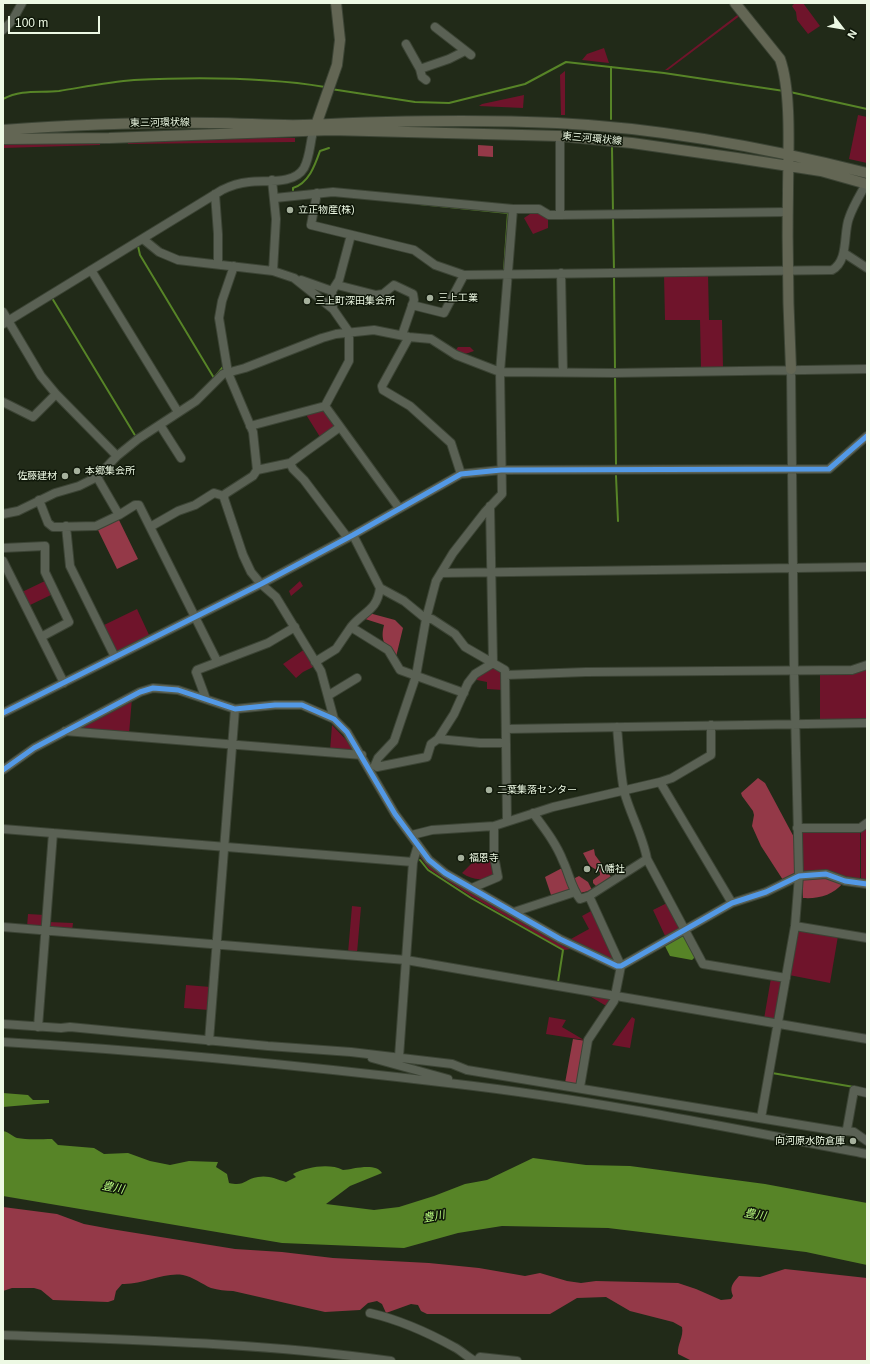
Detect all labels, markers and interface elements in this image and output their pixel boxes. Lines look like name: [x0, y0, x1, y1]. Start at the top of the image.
scale bar: [10, 8, 102, 34]
north arrow: [822, 8, 862, 48]
text: 100 m: [15, 16, 48, 30]
text: N: [845, 28, 859, 41]
street label: 東三河環状線: [130, 116, 190, 130]
street label: 東三河環状線: [562, 130, 622, 148]
place label: 立正物産(株): [298, 204, 355, 216]
marker: 立正物産(株): [285, 205, 295, 215]
place label: 三上工業: [438, 292, 478, 304]
marker: 三上工業: [425, 293, 435, 303]
place label: 三上町深田集会所: [315, 295, 395, 307]
marker: 三上町深田集会所: [302, 296, 312, 306]
place label: 本郷集会所: [85, 465, 135, 477]
marker: 本郷集会所: [72, 466, 82, 476]
place label: 佐藤建材: [17, 470, 57, 482]
marker: 佐藤建材: [60, 471, 70, 481]
place label: 二葉集落センター: [497, 784, 577, 796]
marker: 二葉集落センター: [484, 785, 494, 795]
place label: 福恩寺: [469, 852, 499, 864]
marker: 福恩寺: [456, 853, 466, 863]
place label: 八幡社: [595, 863, 625, 875]
marker: 八幡社: [582, 864, 592, 874]
place label: 向河原水防倉庫: [775, 1135, 845, 1147]
marker: 向河原水防倉庫: [848, 1136, 858, 1146]
water label: 豊川: [101, 1179, 125, 1197]
water label: 豊川: [743, 1207, 767, 1223]
water label: 豊川: [422, 1208, 446, 1226]

